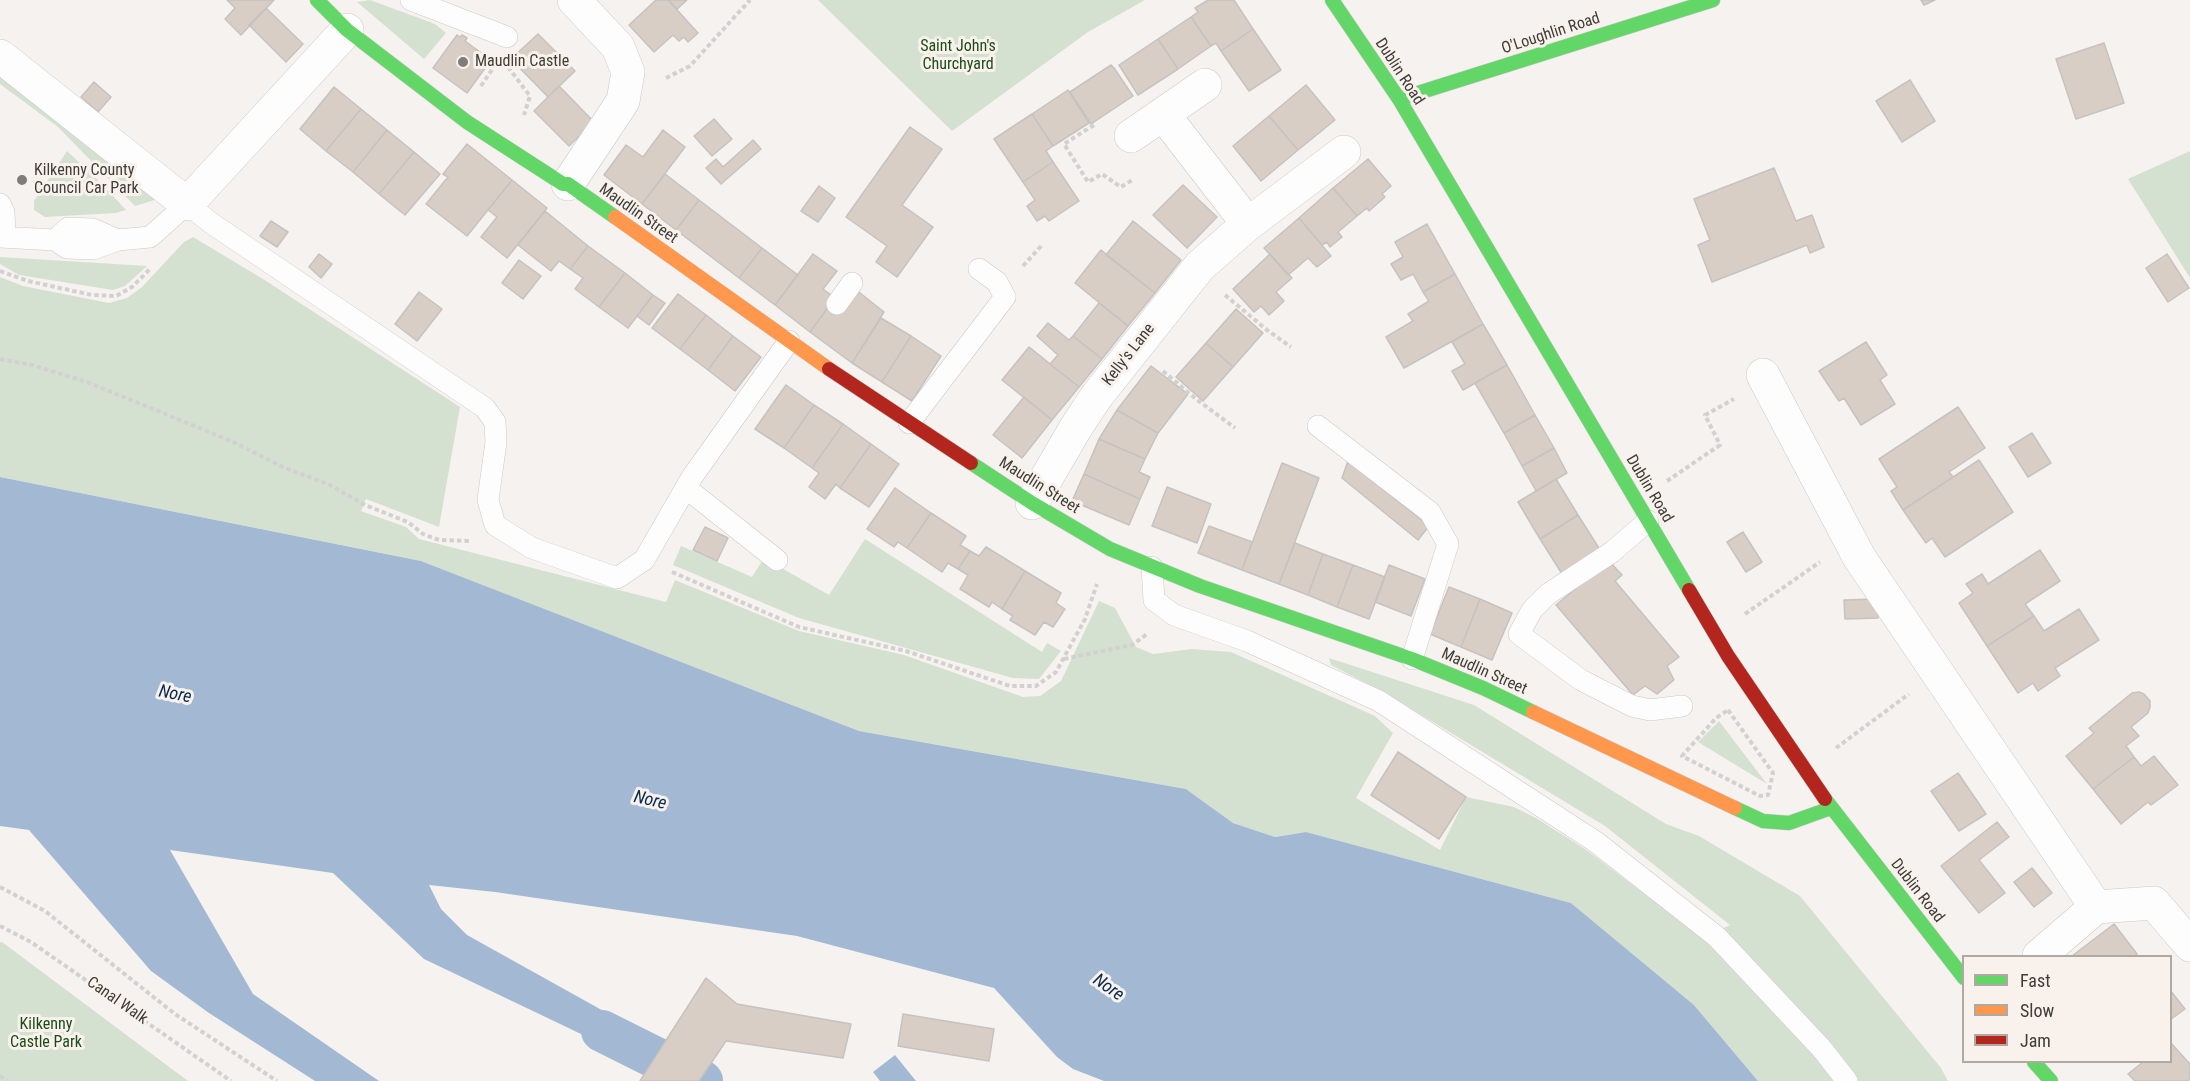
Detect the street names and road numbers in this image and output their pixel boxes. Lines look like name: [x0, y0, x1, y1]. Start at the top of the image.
street label: O'Loughlin Road: [1499, 9, 1603, 59]
street label: Dublin Road: [1370, 35, 1428, 109]
street label: Maudlin Street: [595, 180, 681, 248]
street label: Kelly's Lane: [1099, 320, 1159, 390]
street label: Dublin Road: [1621, 452, 1677, 526]
street label: Maudlin Street: [995, 454, 1083, 518]
street label: Maudlin Street: [1438, 645, 1530, 699]
street label: Dublin Road: [1886, 855, 1948, 927]
street label: Canal Walk: [83, 973, 151, 1029]

